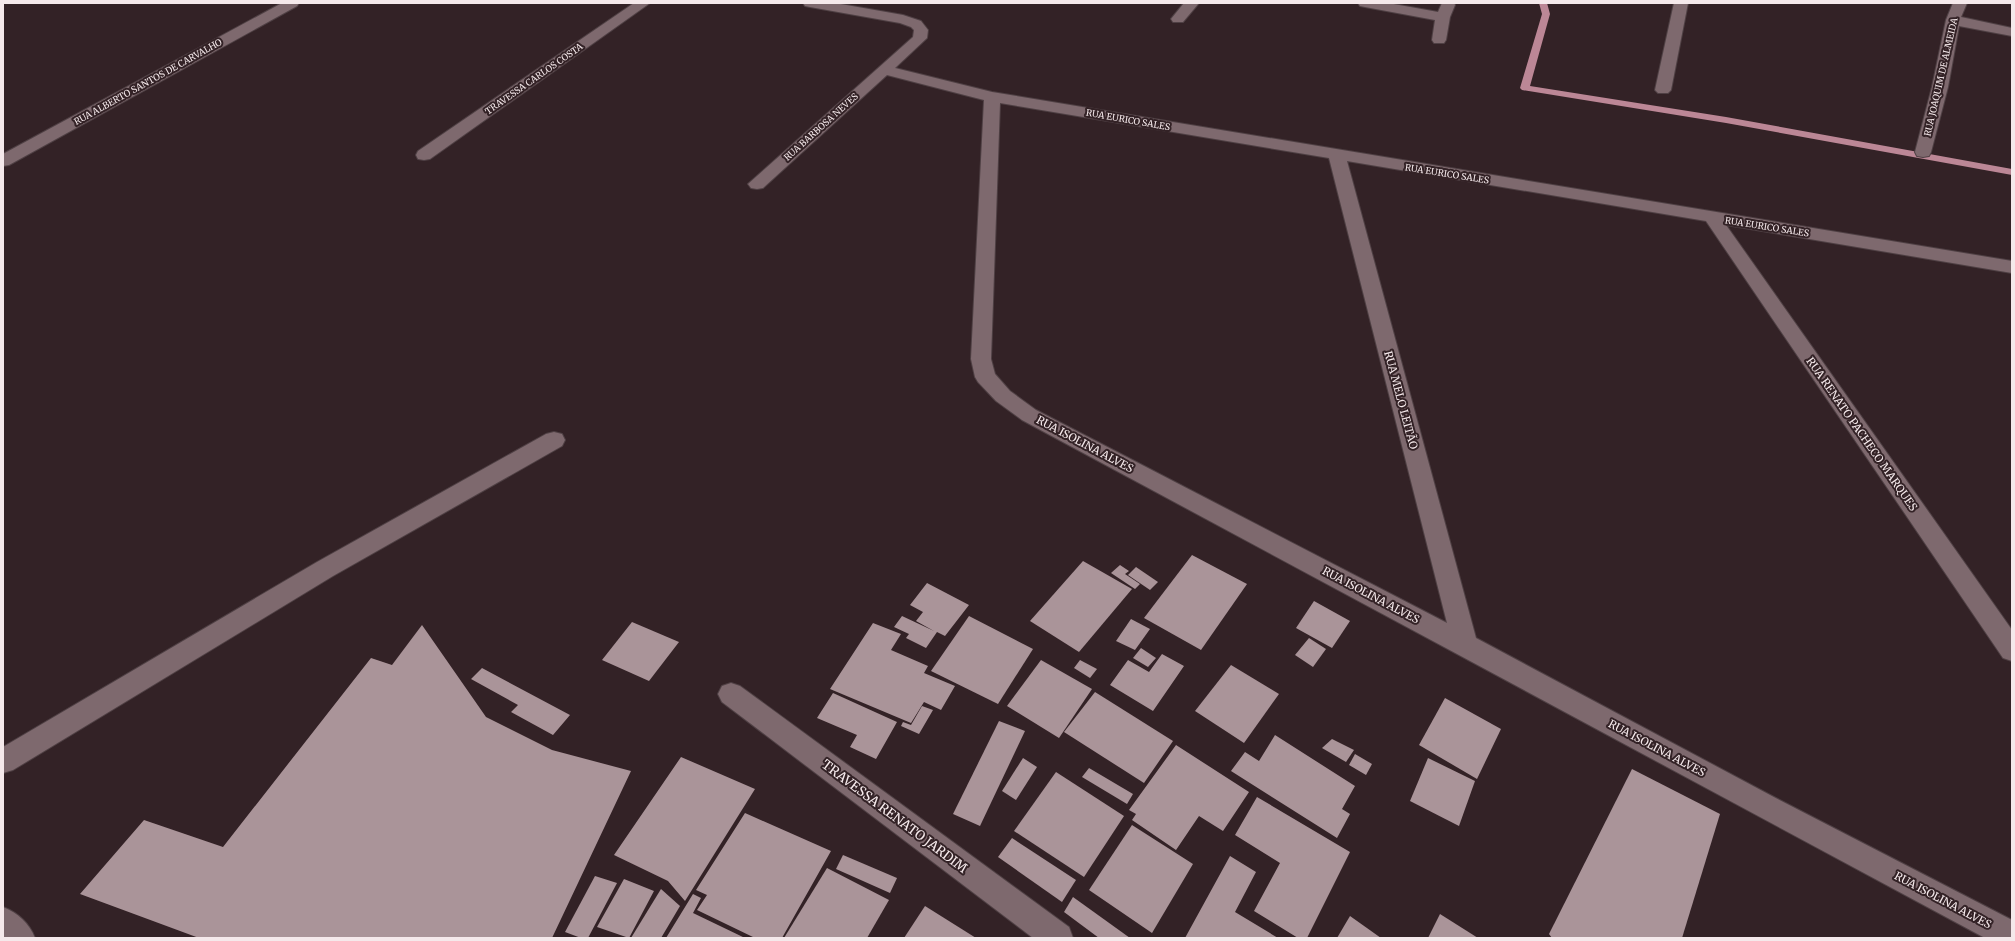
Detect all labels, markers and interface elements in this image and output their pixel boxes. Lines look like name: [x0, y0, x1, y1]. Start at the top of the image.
street label: RUA JOAQUIM DE ALMEIDA: [1922, 16, 1960, 137]
street label: RUA ALBERTO SANTOS DE CARVALHO: [72, 36, 224, 127]
street label: TRAVESSA CARLOS COSTA: [483, 40, 585, 117]
street label: RUA BARBOSA NEVES: [781, 90, 860, 163]
street label: RUA EURICO SALES: [1085, 107, 1172, 132]
street label: RUA EURICO SALES: [1404, 161, 1491, 186]
street label: RUA EURICO SALES: [1724, 214, 1811, 239]
street label: RUA MELO LEITÃO: [1381, 349, 1421, 451]
street label: RUA RENATO PACHECO MARQUES: [1803, 354, 1921, 514]
street label: RUA ISOLINA ALVES: [1034, 412, 1136, 476]
street label: RUA ISOLINA ALVES: [1320, 563, 1422, 627]
street label: RUA ISOLINA ALVES: [1606, 716, 1708, 780]
street label: TRAVESSA RENATO JARDIM: [818, 756, 971, 877]
street label: RUA ISOLINA ALVES: [1892, 868, 1994, 932]

